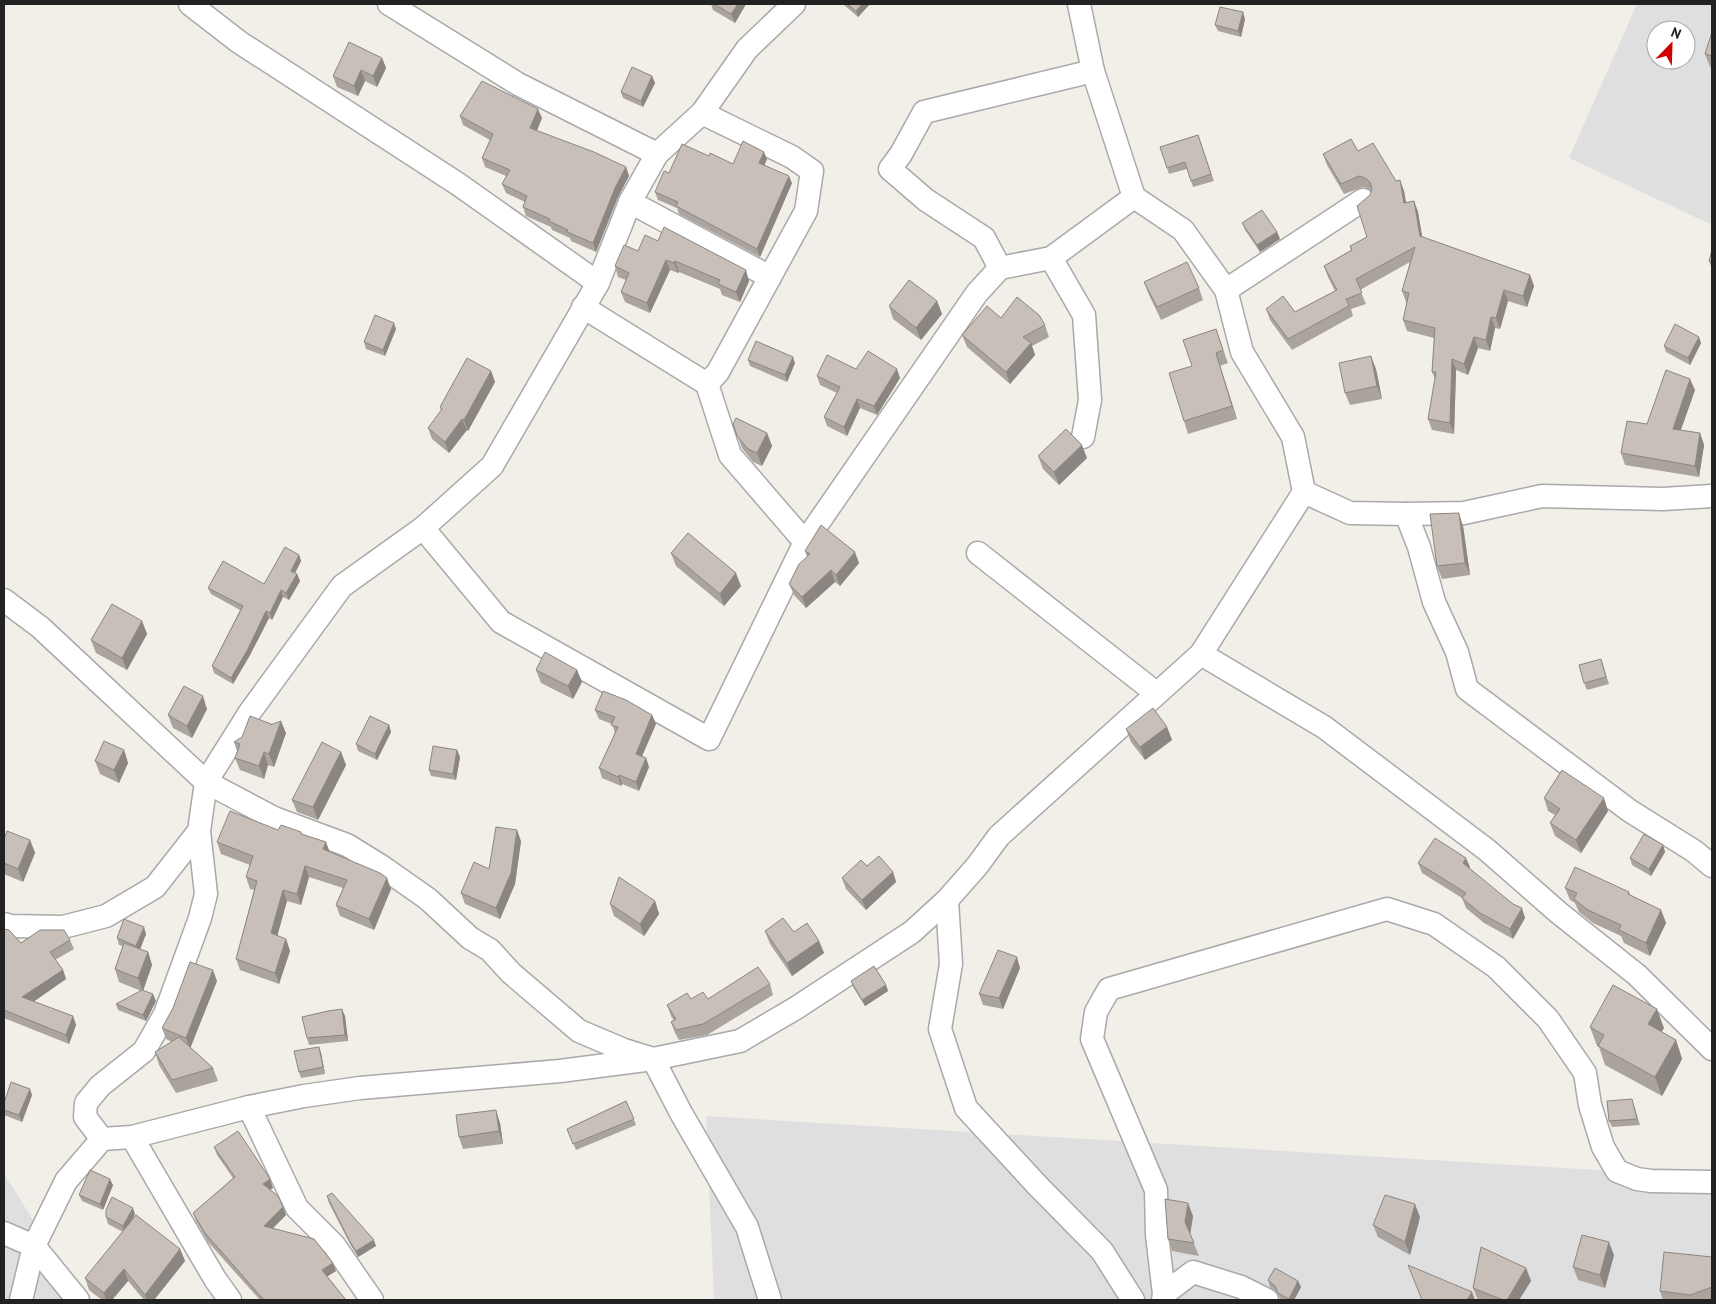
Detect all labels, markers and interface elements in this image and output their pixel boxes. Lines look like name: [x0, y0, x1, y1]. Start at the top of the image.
north arrow: [1646, 20, 1696, 70]
text: N: [1668, 23, 1684, 43]

